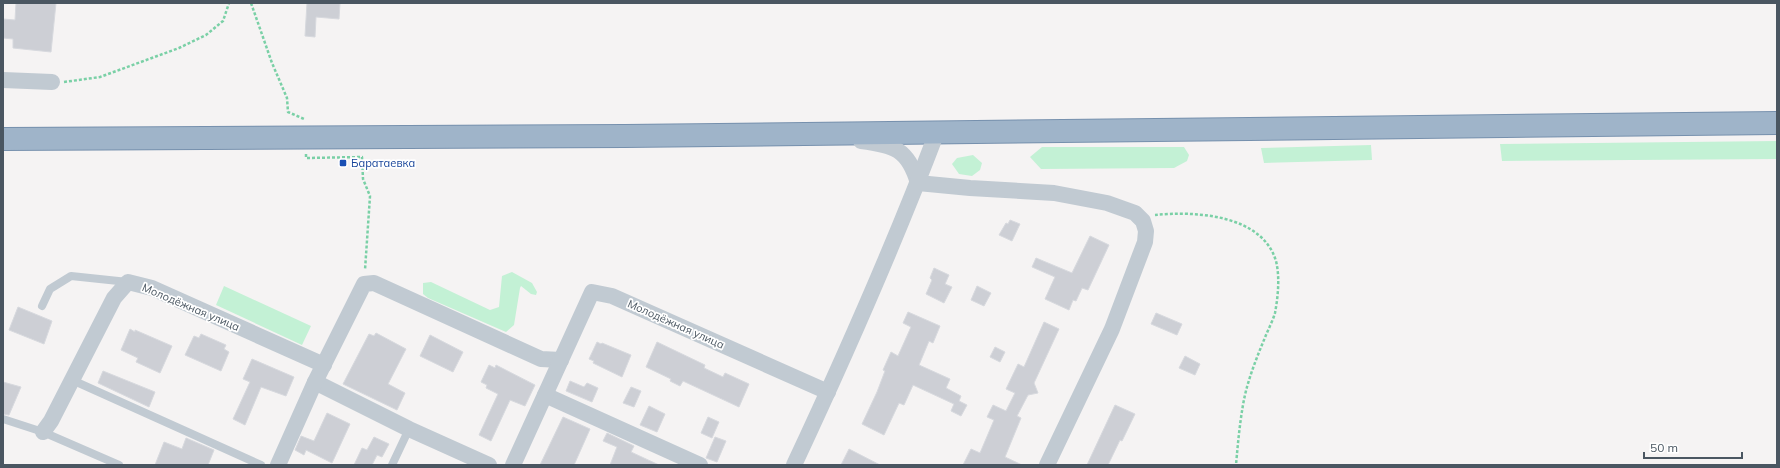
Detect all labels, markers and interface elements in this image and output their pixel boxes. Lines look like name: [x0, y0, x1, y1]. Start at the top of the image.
place label: Баратаевка: [351, 156, 415, 170]
marker: Баратаевка: [338, 158, 348, 168]
street label: Молодёжная улица: [140, 280, 242, 334]
street label: Молодёжная улица: [625, 296, 727, 352]
scale bar: [1644, 434, 1742, 460]
text: 50 m: [1650, 440, 1678, 455]

